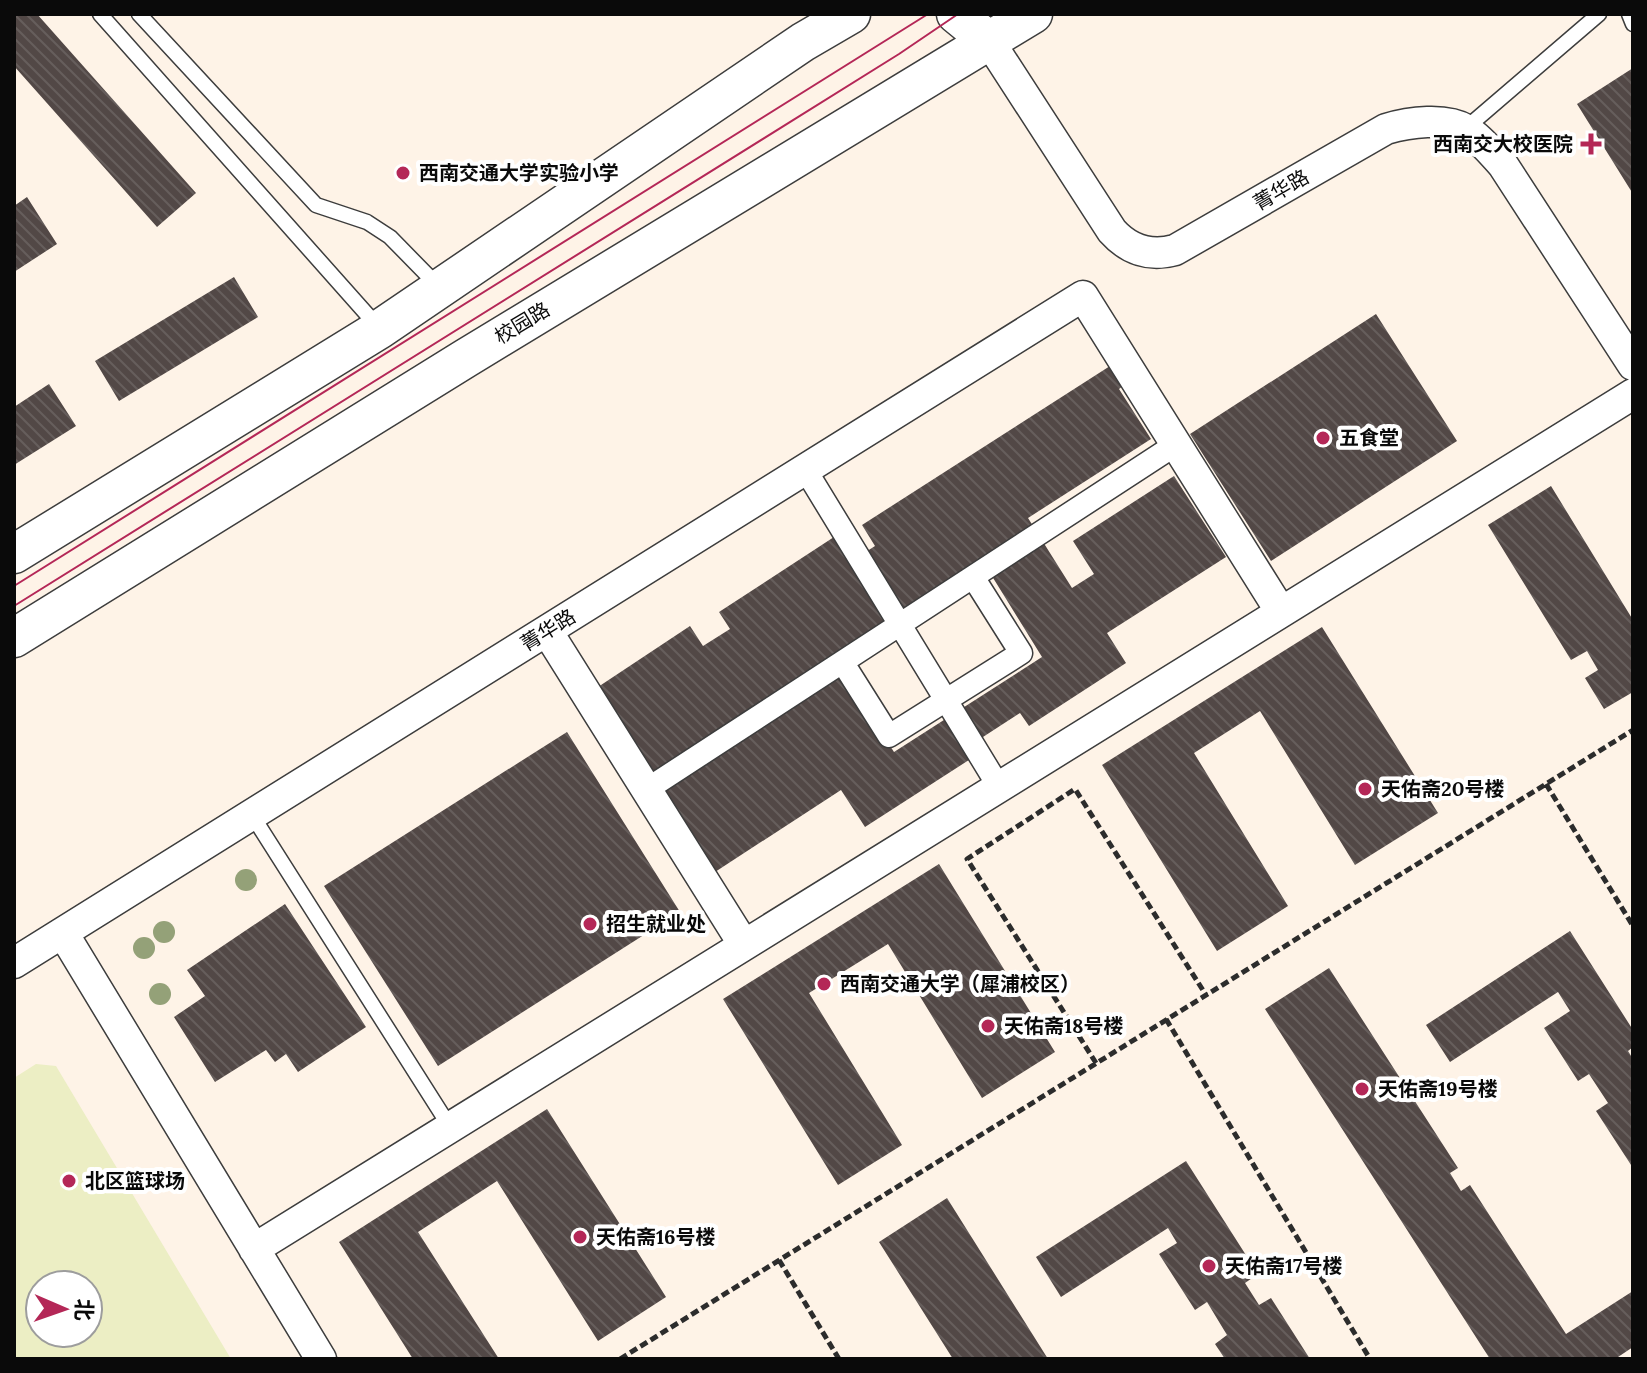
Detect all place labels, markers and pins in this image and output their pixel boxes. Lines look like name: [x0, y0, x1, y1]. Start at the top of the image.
place label: 西南交大校医院: [1433, 131, 1573, 156]
marker: 西南交大校医院: [1580, 133, 1602, 155]
place label: 西南交通大学实验小学: [419, 160, 619, 185]
marker: 西南交通大学实验小学: [394, 164, 412, 182]
place label: 五食堂: [1339, 425, 1399, 450]
marker: 五食堂: [1314, 429, 1332, 447]
place label: 天佑斋20号楼: [1381, 776, 1504, 801]
marker: 天佑斋20号楼: [1356, 780, 1374, 798]
place label: 招生就业处: [606, 911, 706, 936]
marker: 招生就业处: [581, 915, 599, 933]
place label: 西南交通大学（犀浦校区）: [840, 971, 1080, 996]
marker: 西南交通大学（犀浦校区）: [815, 975, 833, 993]
place label: 天佑斋18号楼: [1004, 1013, 1124, 1038]
marker: 天佑斋18号楼: [979, 1017, 997, 1035]
place label: 天佑斋19号楼: [1378, 1076, 1498, 1101]
marker: 天佑斋19号楼: [1353, 1080, 1371, 1098]
place label: 北区篮球场: [85, 1168, 185, 1193]
marker: 北区篮球场: [60, 1172, 78, 1190]
place label: 天佑斋16号楼: [596, 1224, 716, 1249]
marker: 天佑斋16号楼: [571, 1228, 589, 1246]
place label: 天佑斋17号楼: [1225, 1253, 1343, 1278]
marker: 天佑斋17号楼: [1200, 1257, 1218, 1275]

